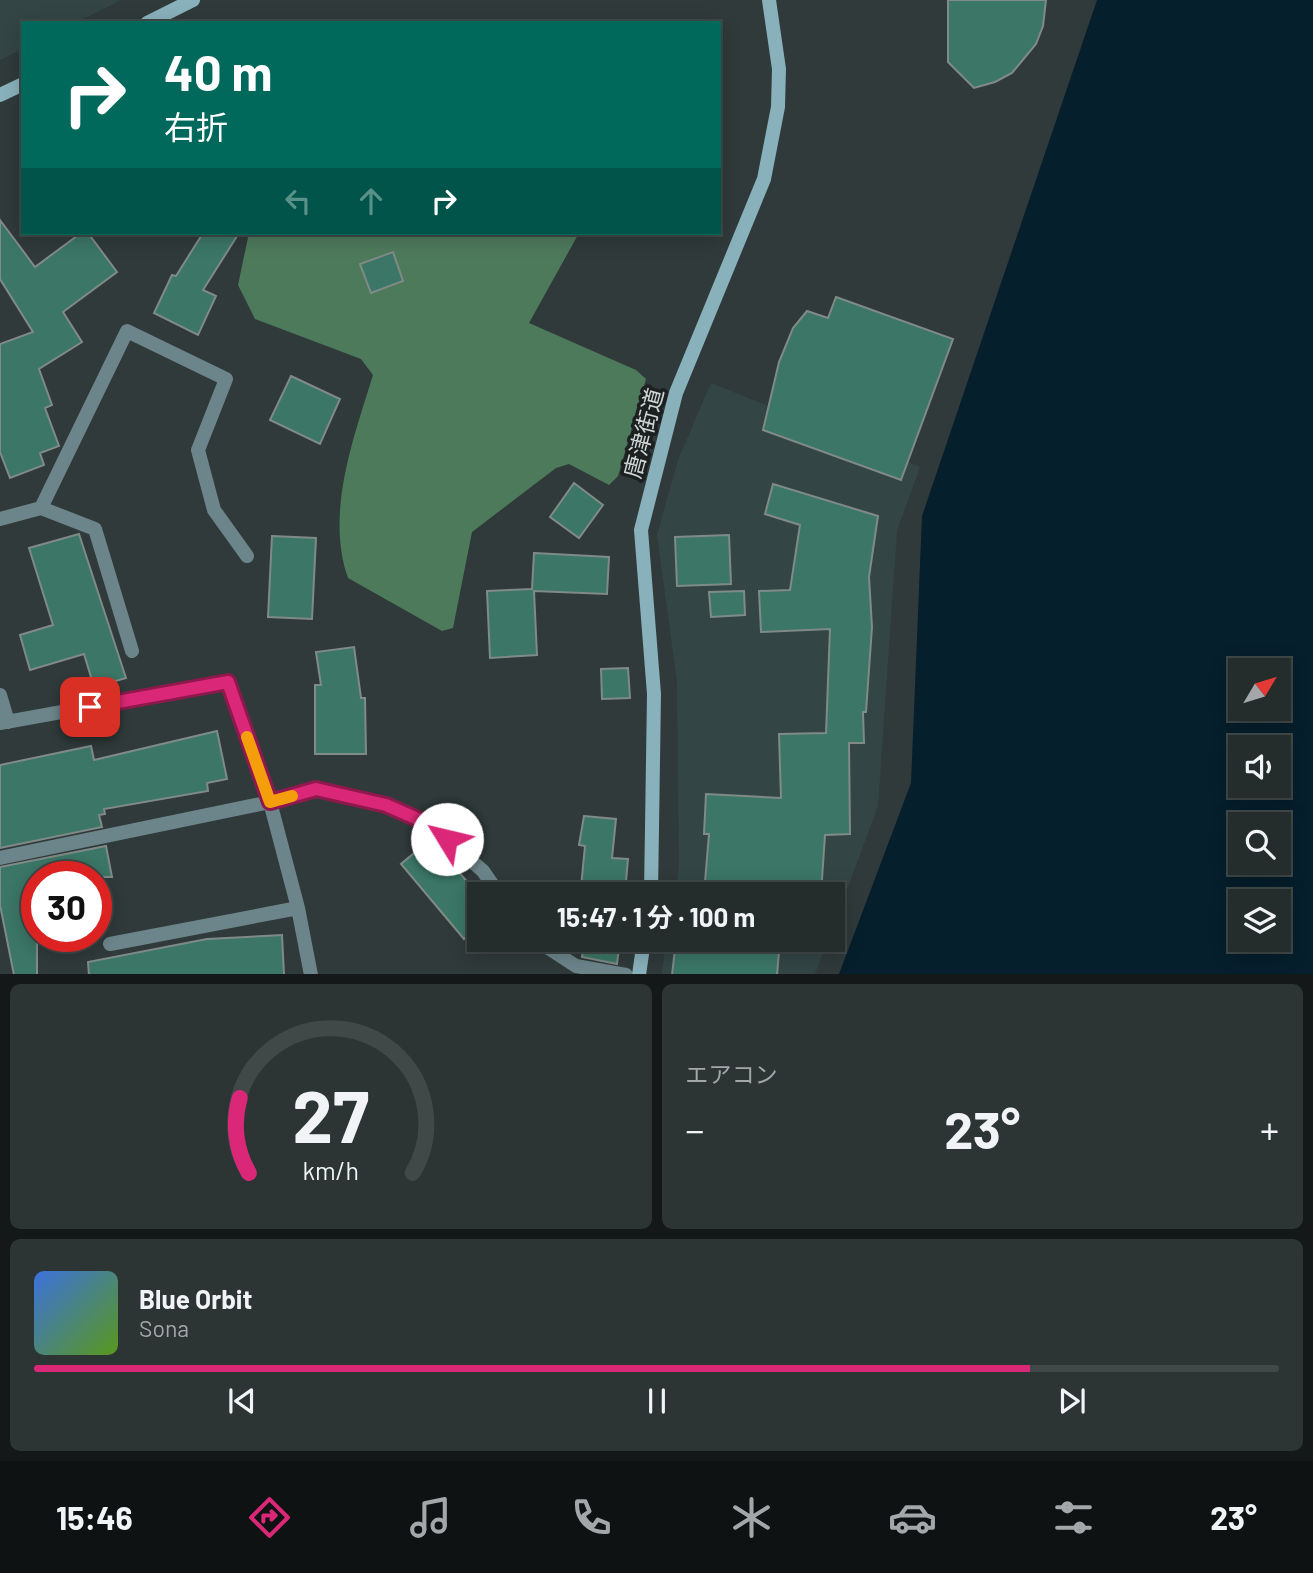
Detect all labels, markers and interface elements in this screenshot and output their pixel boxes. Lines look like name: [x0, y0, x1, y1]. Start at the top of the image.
text: 40 m: [164, 42, 272, 101]
icon: right: [49, 49, 140, 140]
text: 右折: [164, 107, 228, 145]
icon: left: [279, 182, 317, 220]
icon: ahead: [352, 182, 390, 220]
icon: right: [425, 182, 463, 220]
street label: 唐津街道: [618, 385, 668, 481]
north arrow: [1228, 658, 1292, 721]
map controls: [1228, 658, 1291, 952]
pin: [60, 677, 120, 737]
icon: arrive: [71, 688, 109, 726]
button: sound: [1228, 735, 1291, 798]
position arrow: [410, 802, 484, 876]
button: search: [1228, 812, 1291, 875]
speed limit sign: 30: [21, 861, 112, 952]
button: layers: [1228, 889, 1291, 952]
text: 15:47 · 1 分 · 100 m: [557, 901, 755, 932]
text: エアコン: [686, 1060, 778, 1088]
text: 27: [292, 1070, 369, 1158]
text: 23°: [944, 1097, 1020, 1159]
text: −: [686, 1106, 705, 1152]
text: +: [1260, 1106, 1279, 1152]
text: km/h: [302, 1154, 359, 1184]
text: Blue Orbit: [139, 1283, 252, 1314]
text: Sona: [139, 1314, 189, 1342]
icon: previous: [223, 1382, 261, 1420]
icon: pause: [638, 1382, 676, 1420]
icon: next: [1053, 1382, 1091, 1420]
icon: directions: [245, 1493, 294, 1542]
icon: music: [406, 1493, 455, 1542]
icon: phone: [567, 1493, 616, 1542]
icon: climate: [727, 1493, 776, 1542]
icon: car: [888, 1493, 937, 1542]
icon: filters: [1049, 1493, 1098, 1542]
text: 15:46: [56, 1498, 133, 1536]
text: 23°: [1210, 1498, 1257, 1536]

